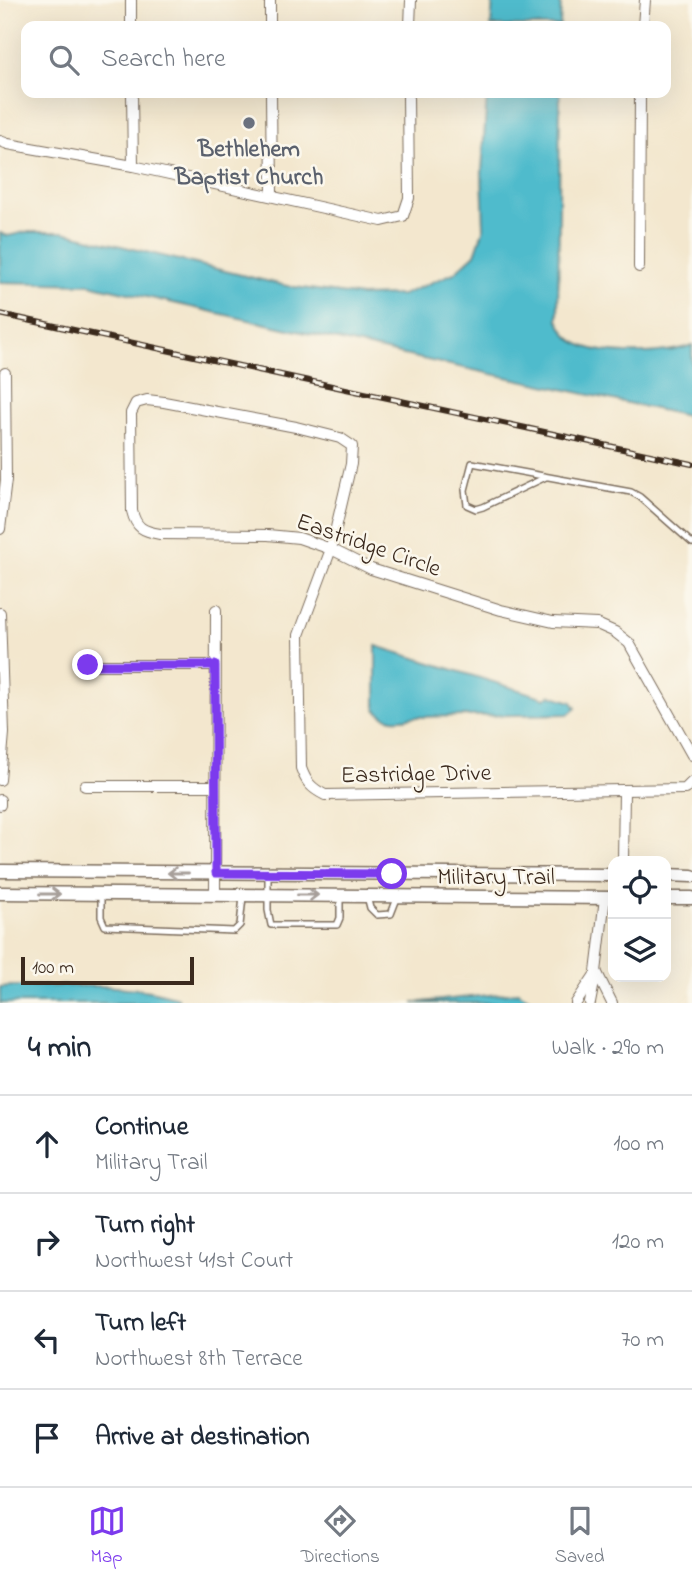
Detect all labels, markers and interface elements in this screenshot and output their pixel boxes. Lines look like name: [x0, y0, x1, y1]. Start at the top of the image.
search box: [21, 21, 671, 98]
icon: search: [45, 41, 83, 79]
text: Search here: [101, 41, 226, 79]
marker: Bethlehem Baptist Church: [241, 115, 257, 131]
place label: Bethlehem Baptist Church: [174, 133, 323, 196]
street label: Eastridge Circle: [291, 505, 445, 588]
route end: [72, 649, 103, 680]
street label: Eastridge Drive: [340, 757, 492, 794]
map controls: [608, 856, 671, 982]
button: locate: [608, 856, 671, 919]
route start: [376, 858, 407, 889]
street label: Military Trail: [437, 861, 555, 897]
one-way arrow: [166, 866, 189, 879]
one-way arrow: [39, 887, 62, 900]
one-way arrow: [296, 888, 319, 902]
button: layers: [608, 919, 671, 982]
scale bar: [21, 954, 194, 986]
text: 100 m: [32, 955, 74, 982]
text: 4 min: [28, 1027, 91, 1071]
text: Walk · 290 m: [552, 1032, 664, 1065]
text: Continue: [95, 1109, 188, 1147]
icon: ahead: [28, 1125, 66, 1163]
text: 100 m: [613, 1128, 664, 1161]
text: Military Trail: [95, 1147, 208, 1180]
text: Turn right: [95, 1207, 195, 1245]
icon: right: [28, 1223, 66, 1261]
text: 120 m: [612, 1226, 664, 1259]
text: Northwest 41st Court: [95, 1245, 293, 1278]
text: Turn left: [95, 1305, 186, 1343]
icon: left: [28, 1321, 66, 1359]
text: 70 m: [621, 1324, 664, 1357]
text: Northwest 8th Terrace: [95, 1343, 303, 1376]
icon: arrive: [28, 1419, 66, 1457]
text: Arrive at destination: [95, 1419, 310, 1457]
tab: Map: [88, 1502, 126, 1571]
tab: Directions: [301, 1502, 380, 1571]
tab: Saved: [555, 1502, 604, 1571]

